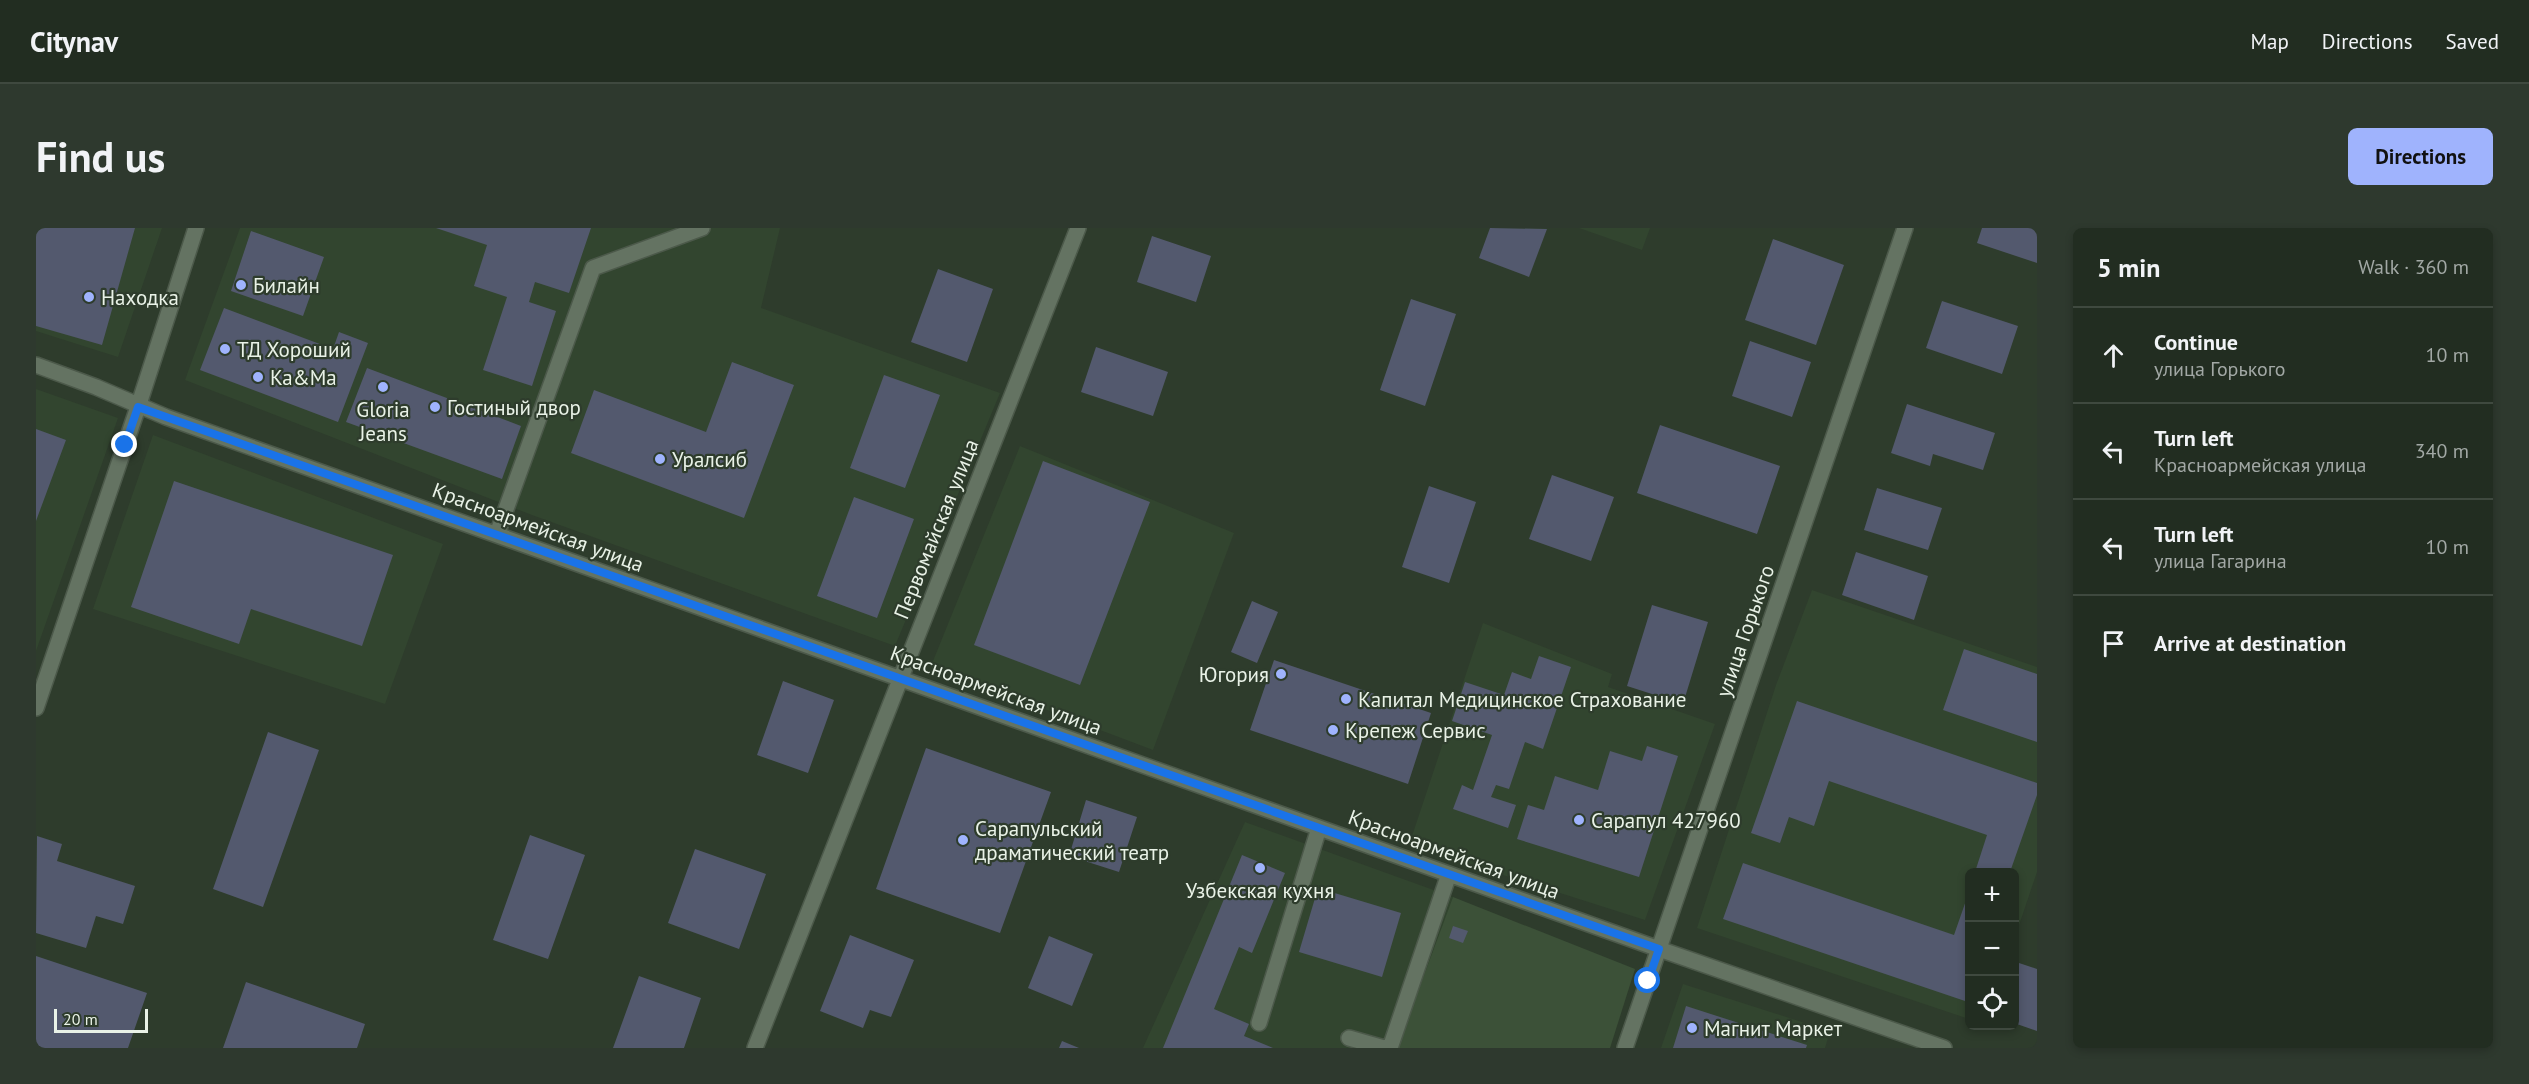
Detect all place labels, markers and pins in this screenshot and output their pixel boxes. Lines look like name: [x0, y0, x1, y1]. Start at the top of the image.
place label: Билайн: [253, 272, 320, 299]
marker: Билайн: [234, 278, 248, 292]
place label: Находка: [101, 284, 179, 311]
marker: Находка: [82, 290, 96, 304]
place label: ТД Хороший: [237, 336, 351, 363]
marker: ТД Хороший: [218, 342, 232, 356]
place label: Ka&Ma: [270, 364, 337, 391]
marker: Ka&Ma: [251, 370, 265, 384]
marker: Gloria Jeans: [376, 380, 390, 394]
place label: Гостиный двор: [447, 394, 581, 421]
place label: Gloria Jeans: [356, 396, 410, 447]
marker: Гостиный двор: [428, 400, 442, 414]
place label: Уралсиб: [672, 446, 747, 473]
marker: Уралсиб: [653, 452, 667, 466]
place label: Югория: [1199, 661, 1269, 688]
marker: Югория: [1274, 667, 1288, 681]
place label: Капитал Медицинское Страхование: [1358, 686, 1686, 713]
marker: Капитал Медицинское Страхование: [1339, 692, 1353, 706]
place label: Крепеж Сервис: [1345, 717, 1486, 744]
marker: Крепеж Сервис: [1326, 723, 1340, 737]
place label: Сарапул 427960: [1591, 807, 1741, 834]
marker: Сарапул 427960: [1572, 813, 1586, 827]
place label: Сарапульский драматический театр: [975, 815, 1169, 866]
marker: Сарапульский драматический театр: [956, 833, 970, 847]
marker: Узбекская кухня: [1253, 861, 1267, 875]
place label: Узбекская кухня: [1186, 877, 1334, 904]
place label: Магнит Маркет: [1704, 1015, 1843, 1042]
marker: Магнит Маркет: [1685, 1021, 1699, 1035]

